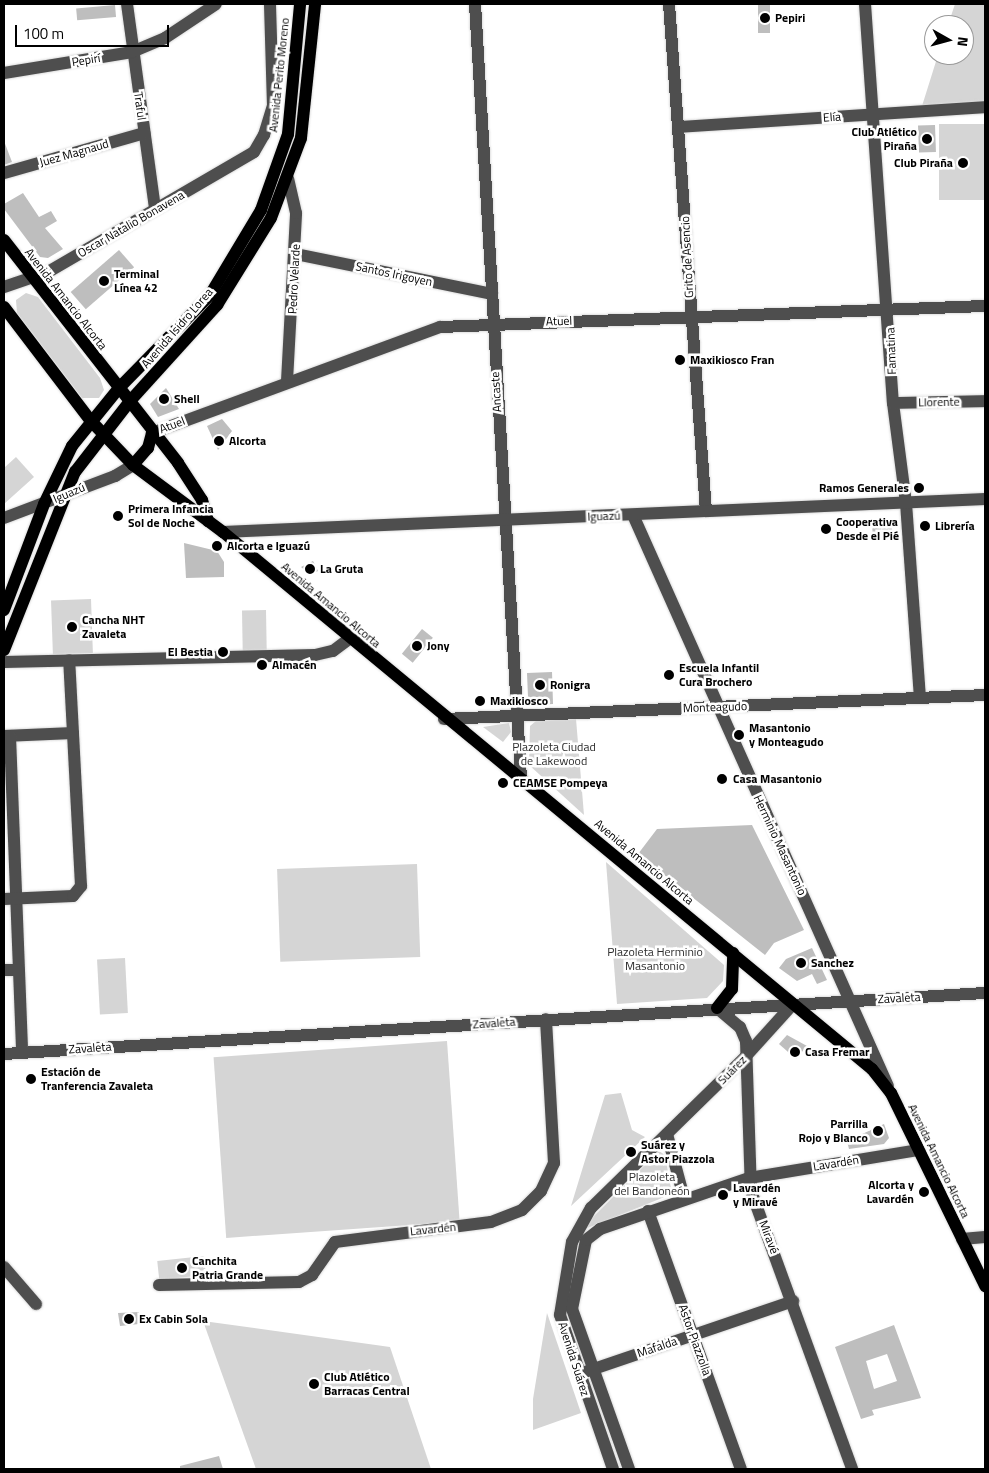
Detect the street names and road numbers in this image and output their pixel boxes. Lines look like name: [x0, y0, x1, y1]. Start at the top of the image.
street label: Avenida Perito Moreno: [266, 17, 292, 133]
street label: Pepirí: [71, 51, 101, 69]
street label: Traful: [131, 91, 149, 121]
street label: Elía: [822, 109, 842, 125]
street label: Juez Magnaud: [38, 136, 110, 170]
street label: Oscar Natalio Bonavena: [75, 188, 187, 260]
street label: Grito de Asencio: [678, 216, 696, 298]
street label: Pedro Velarde: [285, 244, 303, 314]
street label: Avenida Amancio Alcorta: [22, 245, 110, 353]
street label: Santos Irigoyen: [354, 259, 434, 289]
street label: Avenida Isidro Lorea: [138, 285, 216, 371]
street label: Atuel: [546, 313, 572, 329]
street label: Famatina: [883, 327, 899, 375]
street label: Ancaste: [488, 371, 504, 413]
street label: Llorente: [918, 394, 960, 410]
street label: Atuel: [157, 414, 187, 436]
street label: Iguazú: [51, 480, 87, 506]
street label: Iguazú: [587, 508, 621, 524]
street label: Avenida Amancio Alcorta: [278, 559, 384, 651]
street label: Monteagudo: [683, 699, 747, 715]
street label: Herminio Masantonio: [750, 793, 810, 897]
street label: Avenida Amancio Alcorta: [591, 816, 697, 908]
street label: Zavaleta: [877, 990, 921, 1006]
street label: Zavaleta: [472, 1014, 516, 1032]
street label: Zavaleta: [68, 1039, 112, 1057]
street label: Suárez: [715, 1053, 749, 1087]
street label: Avenida Amancio Alcorta: [905, 1102, 973, 1220]
street label: Lavardén: [812, 1152, 860, 1174]
street label: Miravé: [756, 1218, 782, 1256]
street label: Lavardén: [409, 1219, 457, 1239]
street label: Astor Piazzolla: [675, 1302, 715, 1378]
street label: Avenida Suárez: [555, 1320, 593, 1398]
street label: Mafalda: [635, 1333, 679, 1361]

